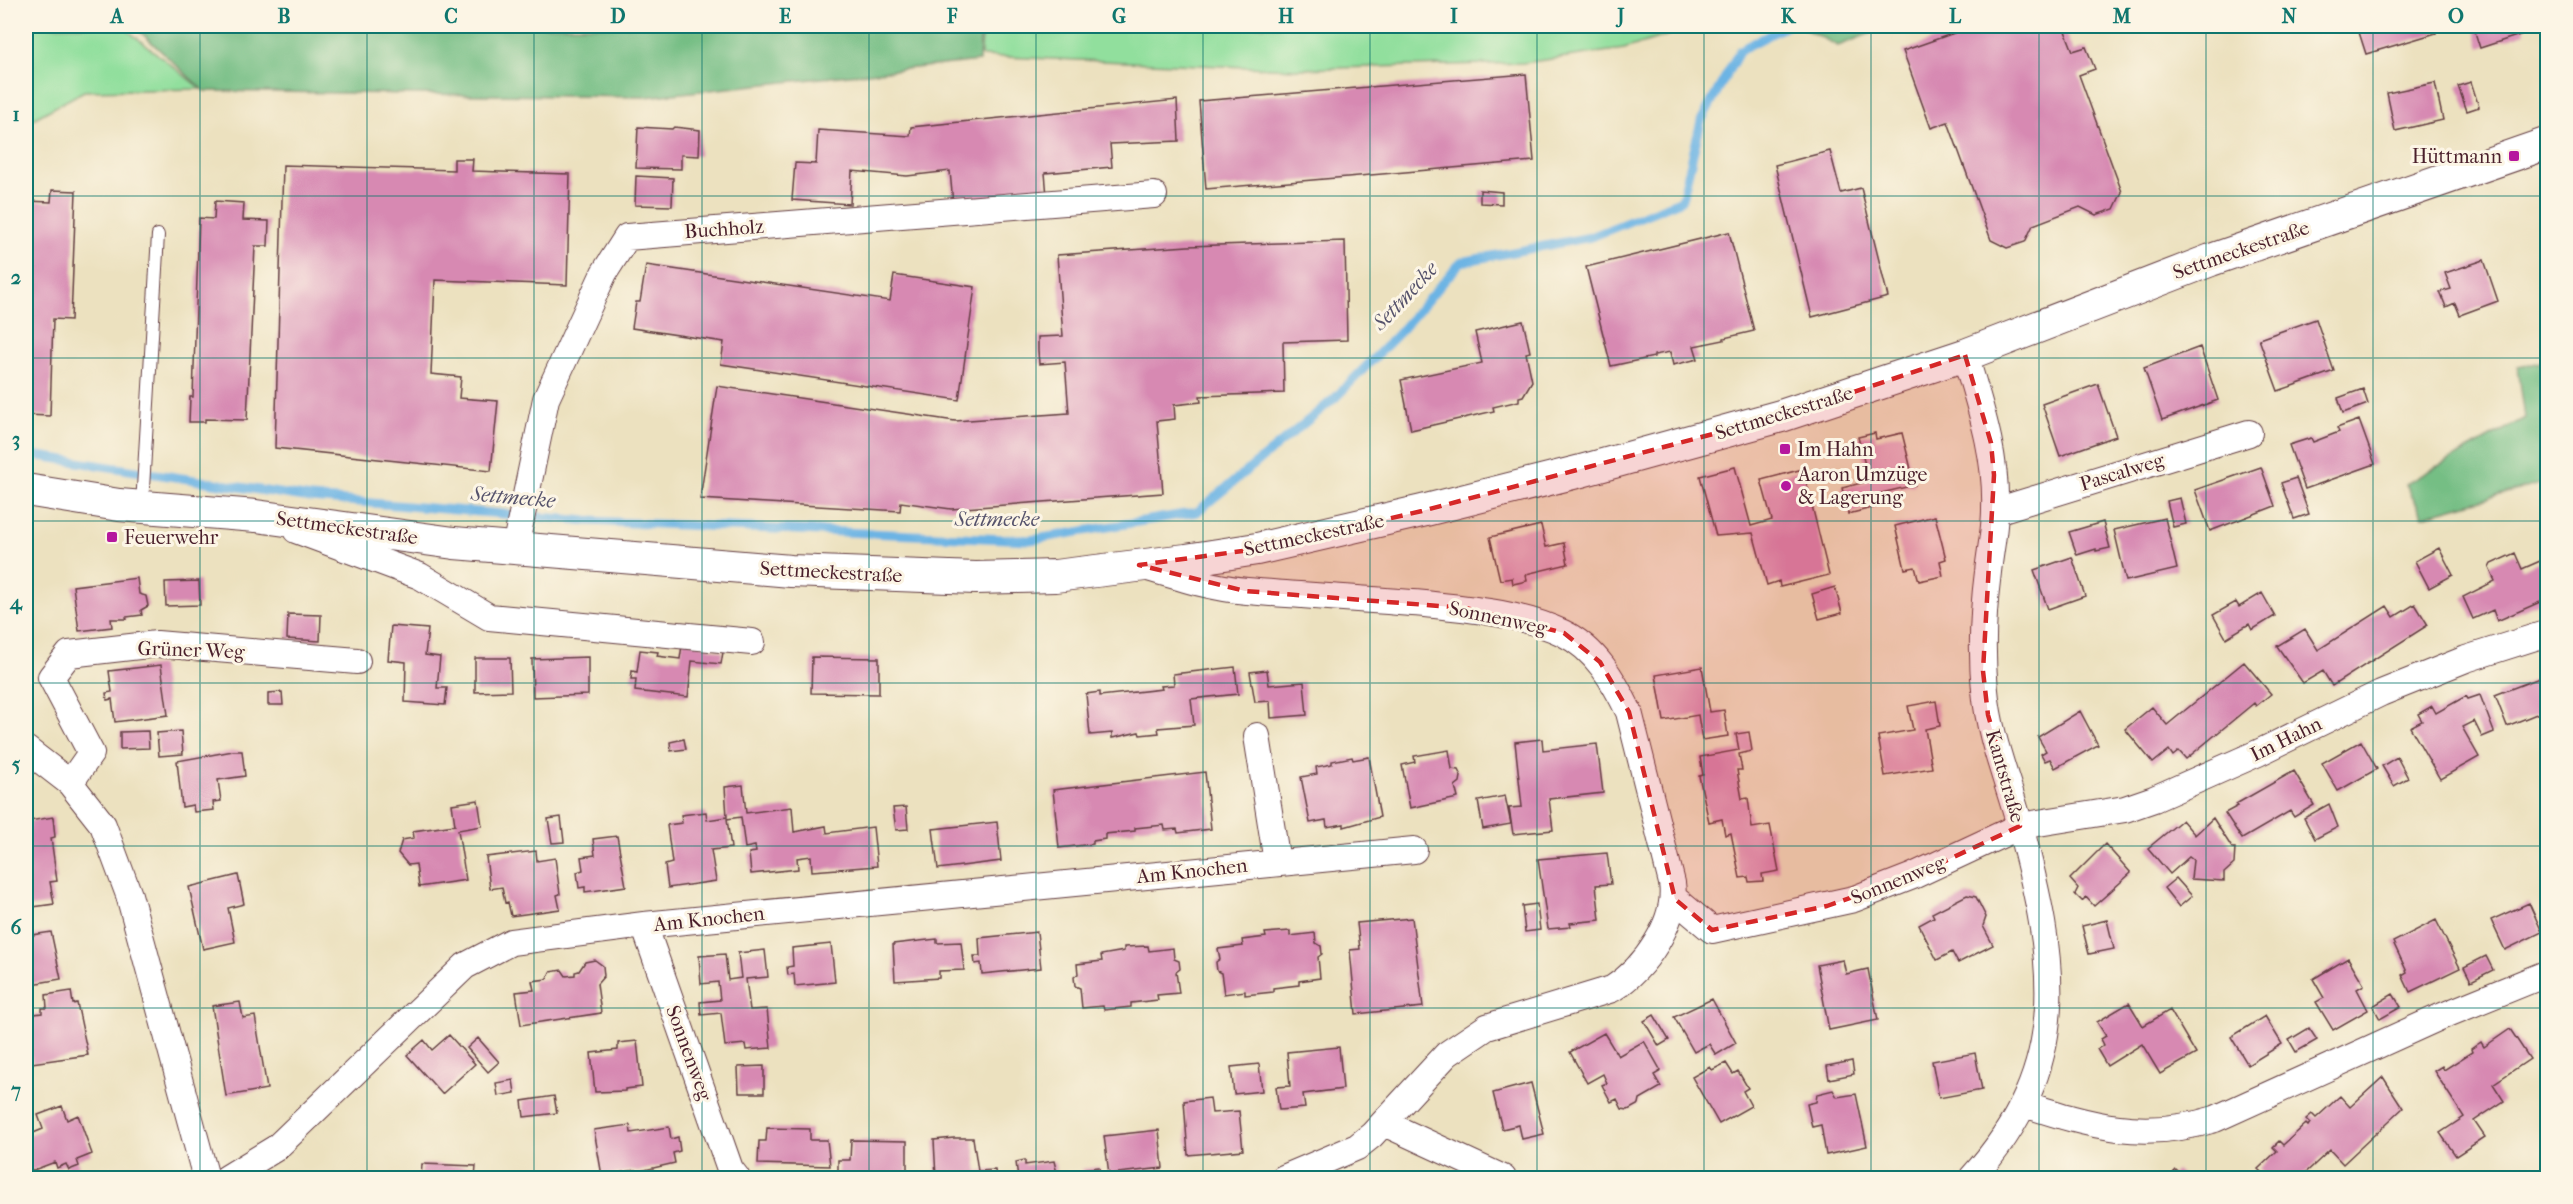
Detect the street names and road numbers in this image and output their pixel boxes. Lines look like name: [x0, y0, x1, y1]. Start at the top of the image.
street label: Buchholz: [683, 215, 765, 243]
street label: Settmeckestraße: [2170, 216, 2312, 284]
street label: Settmeckestraße: [1712, 381, 1856, 445]
street label: Pascalweg: [2077, 448, 2167, 496]
street label: Settmeckestraße: [275, 507, 419, 549]
street label: Settmeckestraße: [1242, 509, 1386, 561]
street label: Settmeckestraße: [759, 557, 903, 587]
street label: Sonnenweg: [1447, 596, 1549, 640]
street label: Grüner Weg: [137, 637, 245, 663]
street label: Im Hahn: [2247, 712, 2326, 766]
street label: Kantstraße: [1981, 727, 2029, 825]
street label: Sonnenweg: [1847, 851, 1949, 909]
street label: Am Knochen: [1134, 854, 1249, 888]
street label: Am Knochen: [651, 902, 766, 936]
street label: Sonnenweg: [661, 1002, 717, 1104]

